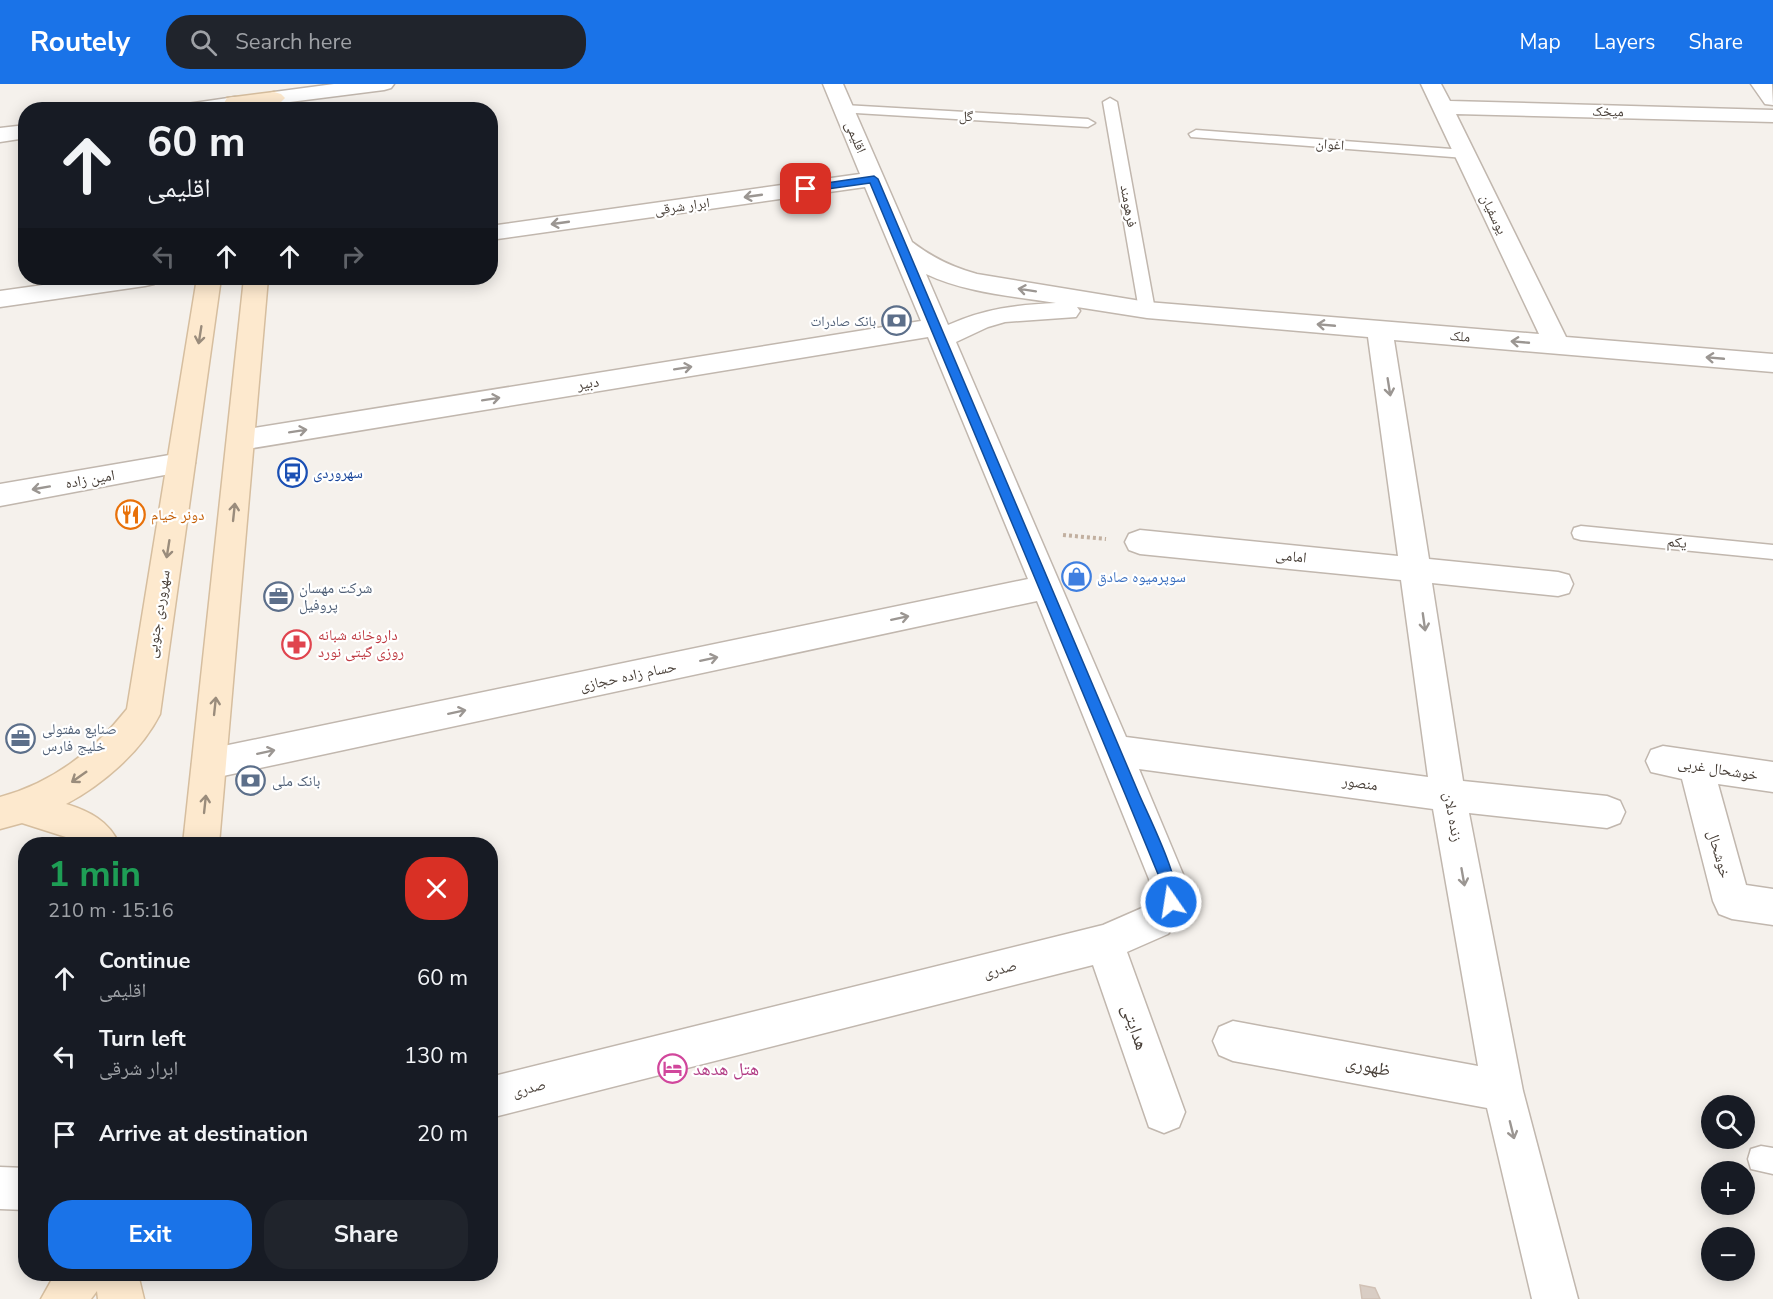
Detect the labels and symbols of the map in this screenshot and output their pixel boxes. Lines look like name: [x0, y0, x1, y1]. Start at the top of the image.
street label: میخک: [1592, 102, 1624, 121]
street label: گل: [958, 107, 974, 126]
street label: اقلیمی: [840, 118, 871, 156]
street label: اغوان: [1315, 134, 1345, 155]
pin: [780, 163, 831, 214]
street label: فرهومند: [1115, 184, 1142, 229]
one-way arrow: [744, 191, 764, 202]
street label: یوسفیان: [1476, 191, 1512, 238]
street label: ابرار شرقی: [653, 193, 711, 220]
one-way arrow: [551, 218, 571, 229]
one-way arrow: [1017, 285, 1037, 296]
bank icon: بانک صادرات: [881, 305, 913, 337]
place label: بانک صادرات: [810, 312, 876, 331]
one-way arrow: [1317, 319, 1337, 330]
one-way arrow: [195, 325, 206, 345]
street label: ملک: [1449, 326, 1471, 347]
one-way arrow: [1511, 336, 1531, 347]
one-way arrow: [1705, 352, 1725, 363]
one-way arrow: [673, 362, 693, 373]
street label: دبیر: [575, 371, 600, 395]
one-way arrow: [1383, 377, 1394, 397]
one-way arrow: [480, 394, 500, 405]
one-way arrow: [288, 425, 308, 436]
bus stop icon: سهروردی: [276, 457, 308, 489]
place label: سهروردی: [313, 463, 363, 483]
street label: امین زاده: [64, 465, 116, 493]
one-way arrow: [31, 483, 51, 494]
restaurant icon: دونر خیام: [114, 499, 146, 531]
one-way arrow: [229, 503, 240, 523]
place label: دونر خیام: [151, 505, 204, 525]
street label: یکم: [1666, 531, 1688, 553]
one-way arrow: [163, 539, 174, 558]
street label: امامی: [1274, 544, 1308, 568]
shop icon: سوپرمیوه صادق: [1060, 561, 1092, 593]
place label: سوپرمیوه صادق: [1097, 567, 1186, 587]
street label: سهروردی جنوبی: [141, 568, 175, 660]
place label: شرکت مهسان پروفیل: [299, 578, 372, 615]
office icon: شرکت مهسان پروفیل: [262, 581, 294, 613]
one-way arrow: [1418, 611, 1429, 631]
one-way arrow: [890, 612, 909, 623]
place label: داروخانه شبانه روزی گیتی نورد: [318, 625, 404, 662]
pharmacy icon: داروخانه شبانه روزی گیتی نورد: [281, 628, 313, 660]
one-way arrow: [700, 652, 719, 664]
street label: حسام زاده حجازی: [578, 656, 679, 696]
one-way arrow: [210, 697, 221, 717]
one-way arrow: [447, 706, 466, 717]
place label: صنایع مفتولی خلیج فارس: [42, 719, 117, 756]
office icon: صنایع مفتولی خلیج فارس: [5, 722, 37, 754]
one-way arrow: [256, 746, 275, 757]
street label: خوشحال غربی: [1676, 753, 1760, 785]
bank icon: بانک ملی: [235, 765, 267, 797]
street label: منصور: [1340, 770, 1379, 795]
one-way arrow: [71, 771, 87, 783]
place label: بانک ملی: [272, 771, 320, 791]
street label: زنده دلان: [1439, 791, 1467, 843]
one-way arrow: [200, 795, 211, 815]
street label: خوشحال: [1703, 828, 1736, 881]
one-way arrow: [1458, 866, 1469, 886]
position arrow: [1139, 870, 1203, 934]
street label: صدری: [981, 955, 1019, 983]
street label: هدایتی: [1116, 1001, 1154, 1053]
street label: ظهوری: [1344, 1050, 1392, 1082]
hotel icon: هتل هدهد: [656, 1053, 688, 1085]
place label: هتل هدهد: [693, 1057, 759, 1081]
street label: صدری: [510, 1074, 548, 1102]
one-way arrow: [1507, 1120, 1519, 1139]

